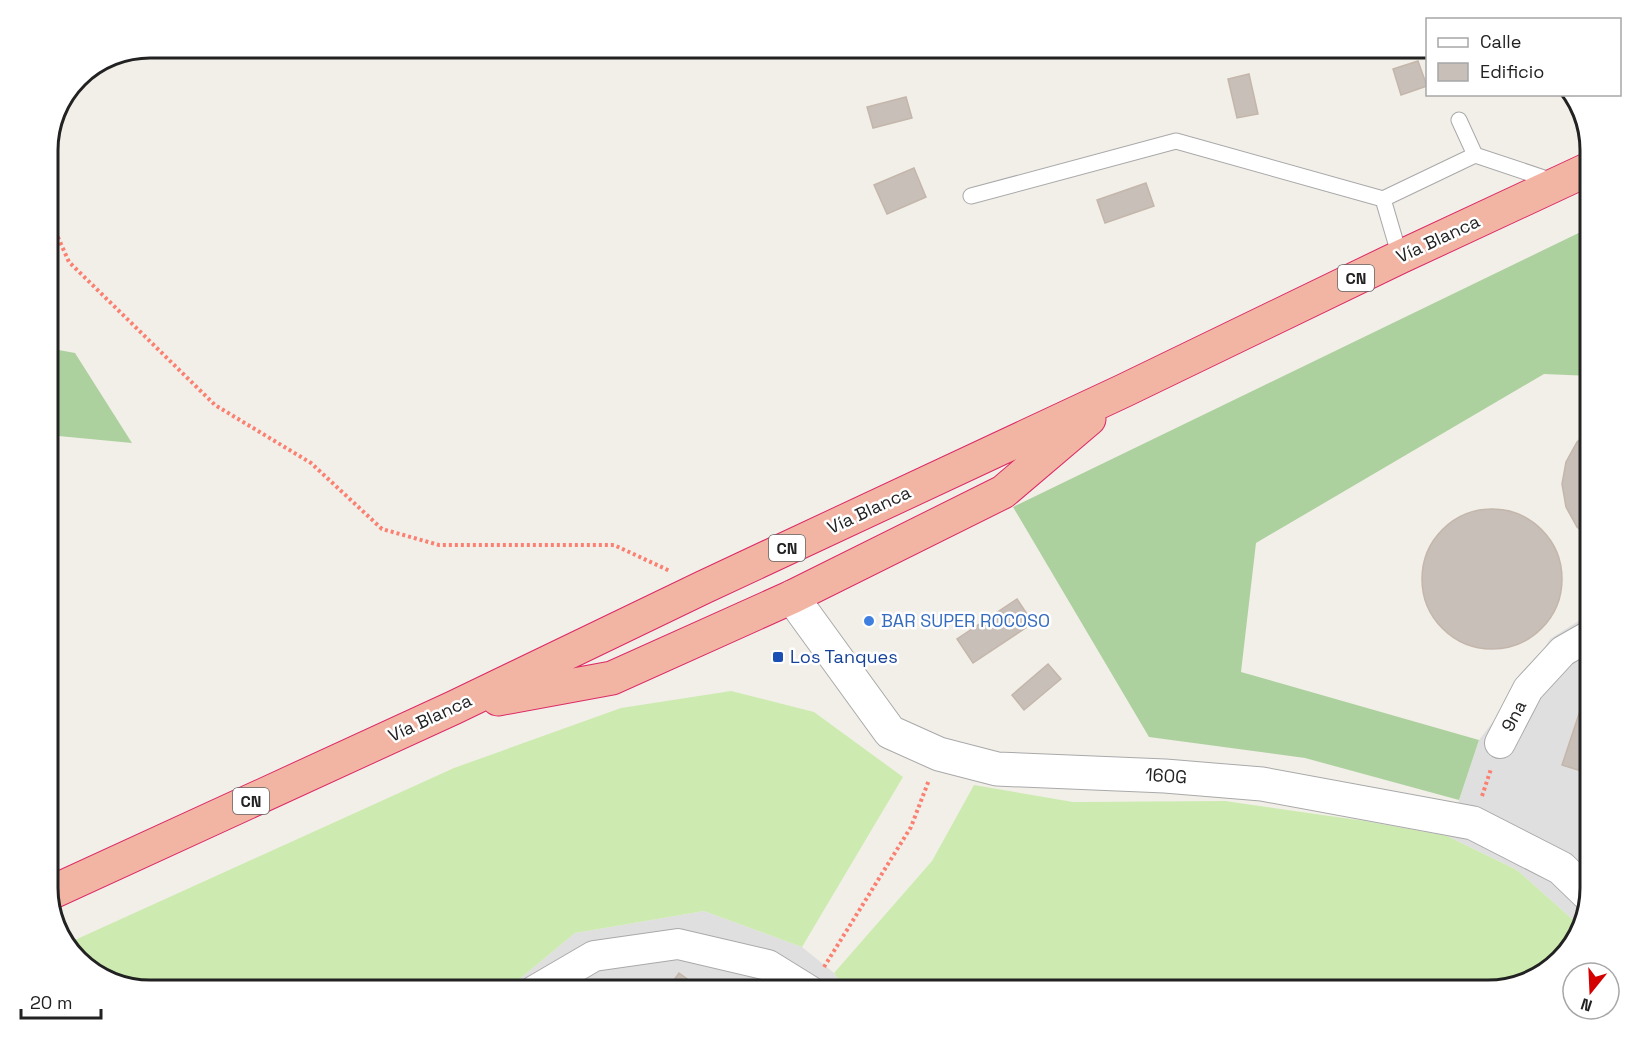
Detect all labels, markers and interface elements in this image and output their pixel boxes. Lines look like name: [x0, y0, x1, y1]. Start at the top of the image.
legend: [1426, 18, 1621, 96]
text: Calle: [1480, 30, 1521, 53]
text: Edificio: [1480, 60, 1544, 83]
street label: Vía Blanca: [1392, 209, 1483, 268]
road number: CN: [1338, 265, 1374, 291]
street label: Vía Blanca: [823, 480, 914, 539]
road number: CN: [769, 535, 805, 561]
place label: BAR SUPER ROCOSO: [881, 609, 1050, 632]
marker: BAR SUPER ROCOSO: [862, 614, 876, 628]
place label: Los Tanques: [790, 645, 898, 668]
marker: Los Tanques: [771, 650, 785, 664]
street label: Vía Blanca: [384, 688, 475, 747]
street label: 9na: [1496, 696, 1531, 735]
street label: 160G: [1144, 763, 1188, 788]
road number: CN: [233, 788, 269, 814]
north arrow: [1561, 961, 1621, 1021]
scale bar: [21, 982, 100, 1020]
text: 20 m: [30, 991, 73, 1014]
text: N: [1578, 993, 1595, 1016]

